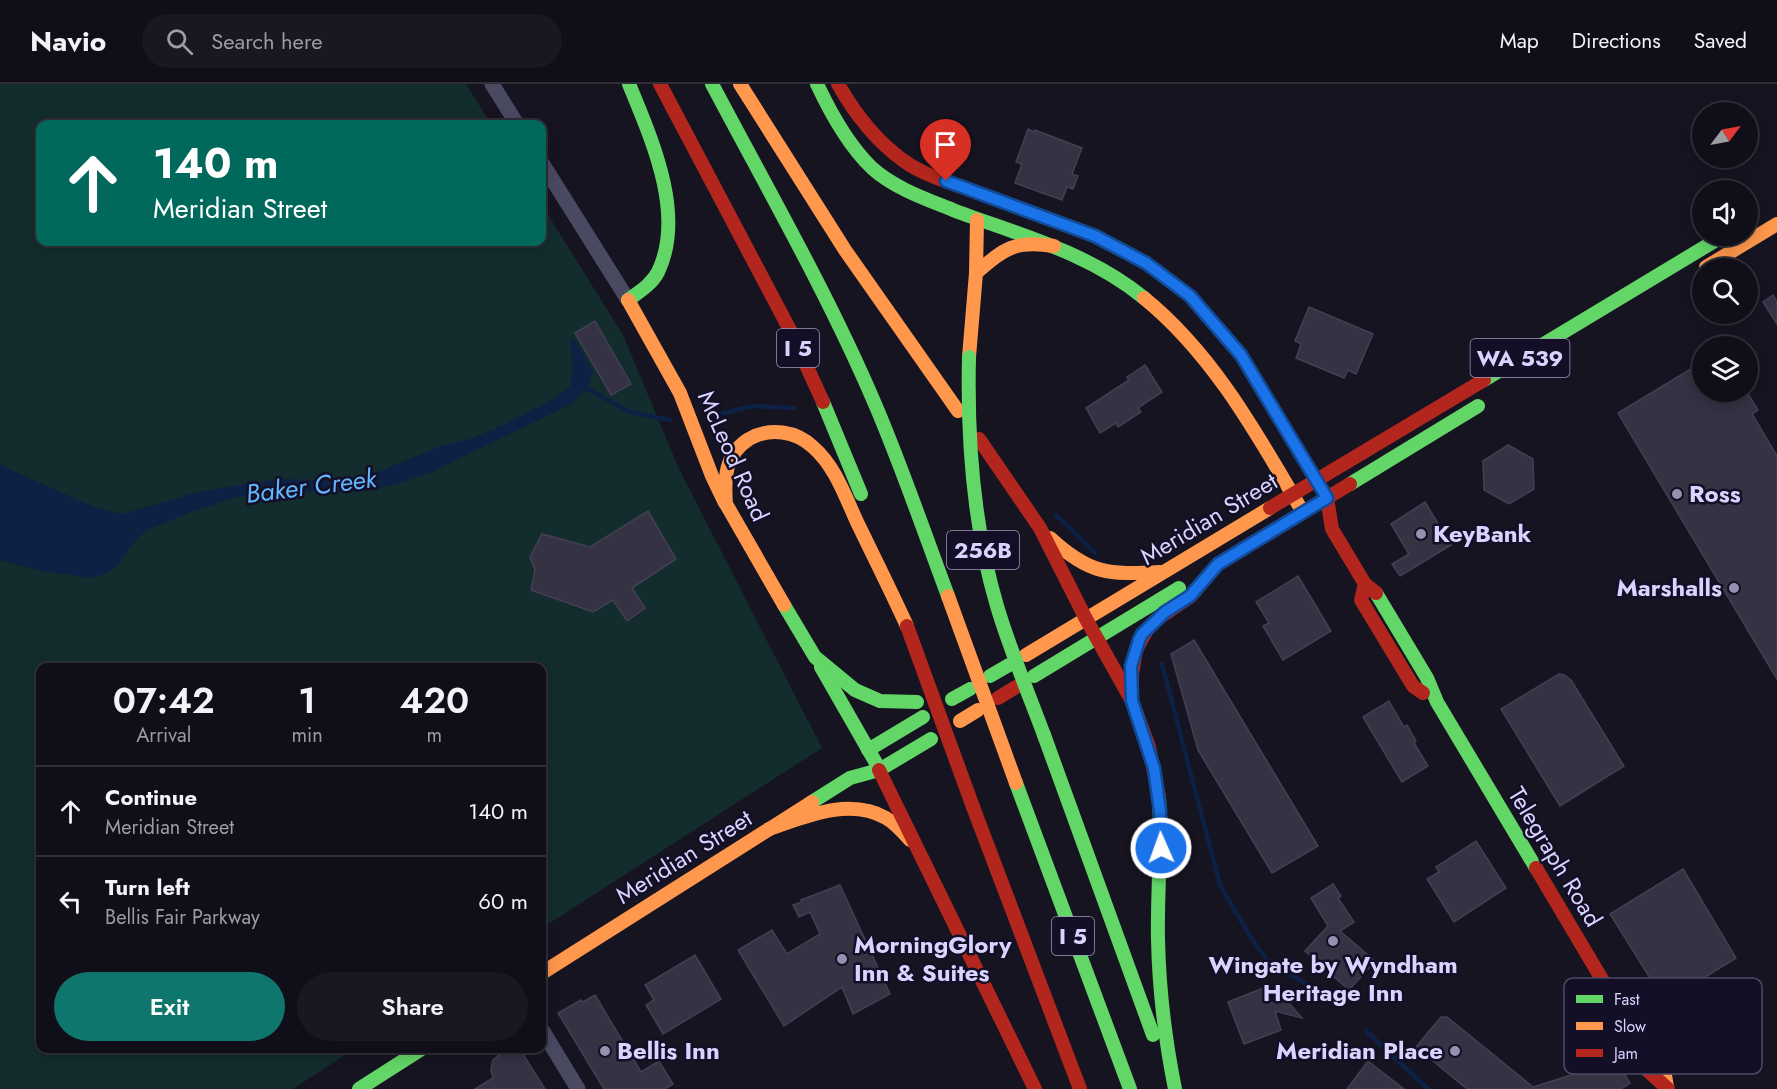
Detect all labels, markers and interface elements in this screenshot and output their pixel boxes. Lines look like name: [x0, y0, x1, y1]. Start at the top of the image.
search box: [142, 14, 562, 68]
text: Navio: [30, 21, 106, 62]
icon: search: [163, 25, 196, 58]
text: Search here: [211, 25, 322, 57]
text: Map: [1500, 26, 1539, 56]
text: Directions: [1572, 26, 1661, 56]
text: Saved: [1694, 26, 1747, 56]
north arrow: [1692, 102, 1758, 168]
map controls: [1692, 102, 1758, 402]
pin: [920, 119, 971, 181]
icon: arrive: [929, 128, 962, 161]
text: 140 m: [153, 133, 279, 194]
icon: ahead: [54, 144, 132, 222]
button: sound: [1692, 180, 1758, 246]
text: Meridian Street: [153, 189, 327, 228]
button: search: [1692, 258, 1758, 324]
road number: I 5: [777, 329, 819, 367]
button: layers: [1692, 336, 1758, 402]
road number: WA 539: [1470, 339, 1570, 377]
street label: McLeod Road: [689, 385, 778, 527]
water label: Baker Creek: [244, 459, 380, 513]
street label: Meridian Street: [1133, 464, 1284, 573]
place label: Ross: [1689, 476, 1741, 511]
marker: Ross: [1670, 487, 1684, 501]
place label: KeyBank: [1433, 516, 1532, 551]
marker: KeyBank: [1414, 527, 1428, 541]
road number: 256B: [947, 531, 1019, 569]
place label: Marshalls: [1616, 570, 1722, 605]
marker: Marshalls: [1727, 581, 1741, 595]
text: 07:42: [113, 674, 215, 726]
text: 1: [298, 674, 316, 726]
text: 420: [400, 674, 469, 726]
text: Arrival: [136, 721, 191, 750]
text: min: [291, 721, 323, 750]
text: m: [427, 721, 442, 750]
street label: Telegraph Road: [1500, 780, 1611, 933]
text: Continue: [105, 781, 197, 813]
icon: ahead: [54, 795, 87, 828]
text: 140 m: [468, 795, 528, 827]
street label: Meridian Street: [609, 801, 759, 912]
text: Meridian Street: [105, 813, 234, 842]
position arrow: [1129, 816, 1193, 880]
text: Turn left: [105, 871, 190, 903]
icon: left: [54, 885, 87, 918]
text: 60 m: [478, 885, 528, 917]
text: Bellis Fair Parkway: [105, 903, 260, 932]
road number: I 5: [1052, 917, 1094, 955]
place label: MorningGlory Inn & Suites: [854, 927, 1012, 990]
marker: Wingate by Wyndham Heritage Inn: [1326, 934, 1340, 948]
place label: Wingate by Wyndham Heritage Inn: [1208, 947, 1458, 1010]
marker: MorningGlory Inn & Suites: [835, 952, 849, 966]
button: Exit: [54, 972, 285, 1041]
button: Share: [297, 972, 528, 1041]
legend: [1564, 978, 1762, 1074]
text: Fast: [1614, 988, 1640, 1011]
text: Slow: [1614, 1015, 1646, 1038]
place label: Bellis Inn: [617, 1033, 720, 1068]
place label: Meridian Place: [1276, 1033, 1443, 1068]
text: Jam: [1612, 1042, 1638, 1065]
marker: Bellis Inn: [598, 1044, 612, 1058]
marker: Meridian Place: [1448, 1044, 1462, 1058]

